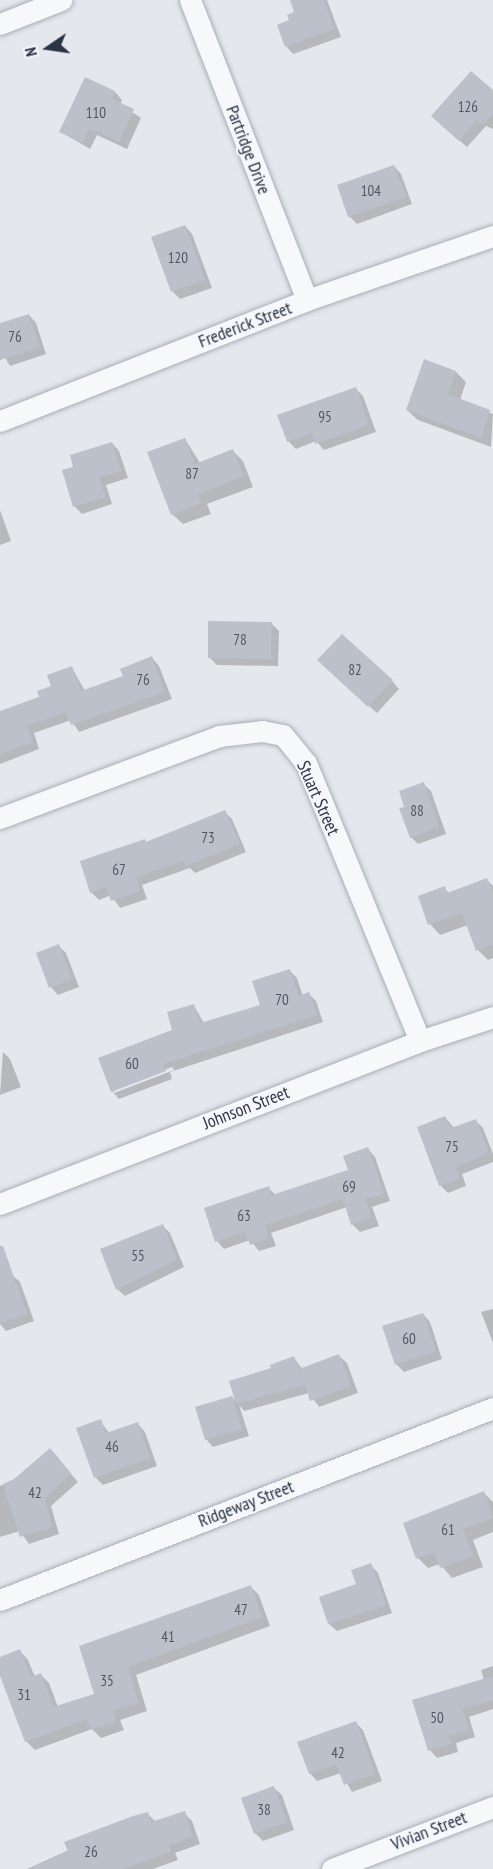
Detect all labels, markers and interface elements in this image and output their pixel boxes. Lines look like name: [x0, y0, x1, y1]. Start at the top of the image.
north arrow: [18, 18, 78, 78]
text: N: [20, 46, 41, 59]
house number: 126: [458, 98, 478, 116]
street label: Partridge Drive: [221, 102, 275, 198]
house number: 110: [86, 104, 106, 122]
house number: 104: [361, 182, 381, 200]
house number: 120: [168, 249, 188, 267]
street label: Frederick Street: [195, 297, 295, 353]
house number: 76: [8, 328, 22, 346]
house number: 95: [318, 408, 332, 426]
house number: 87: [185, 465, 199, 483]
house number: 78: [233, 631, 247, 649]
house number: 82: [348, 661, 362, 679]
house number: 76: [136, 671, 150, 689]
street label: Stuart Street: [292, 757, 344, 839]
house number: 88: [410, 802, 424, 820]
house number: 73: [201, 829, 215, 847]
house number: 67: [112, 861, 126, 879]
house number: 70: [275, 991, 289, 1009]
house number: 60: [125, 1055, 139, 1073]
street label: Johnson Street: [200, 1082, 292, 1134]
house number: 75: [445, 1138, 459, 1156]
house number: 69: [342, 1178, 356, 1196]
house number: 63: [237, 1207, 251, 1225]
house number: 55: [131, 1247, 145, 1265]
house number: 60: [402, 1330, 416, 1348]
house number: 46: [105, 1438, 119, 1456]
street label: Ridgeway Street: [195, 1476, 297, 1532]
house number: 42: [28, 1484, 42, 1502]
house number: 61: [441, 1521, 455, 1539]
house number: 47: [234, 1601, 248, 1619]
house number: 41: [161, 1628, 175, 1646]
house number: 35: [100, 1672, 114, 1690]
house number: 31: [17, 1686, 31, 1704]
house number: 50: [430, 1709, 444, 1727]
house number: 42: [331, 1744, 345, 1762]
house number: 38: [257, 1801, 271, 1819]
street label: Vivian Street: [388, 1807, 470, 1855]
house number: 26: [84, 1843, 98, 1861]

